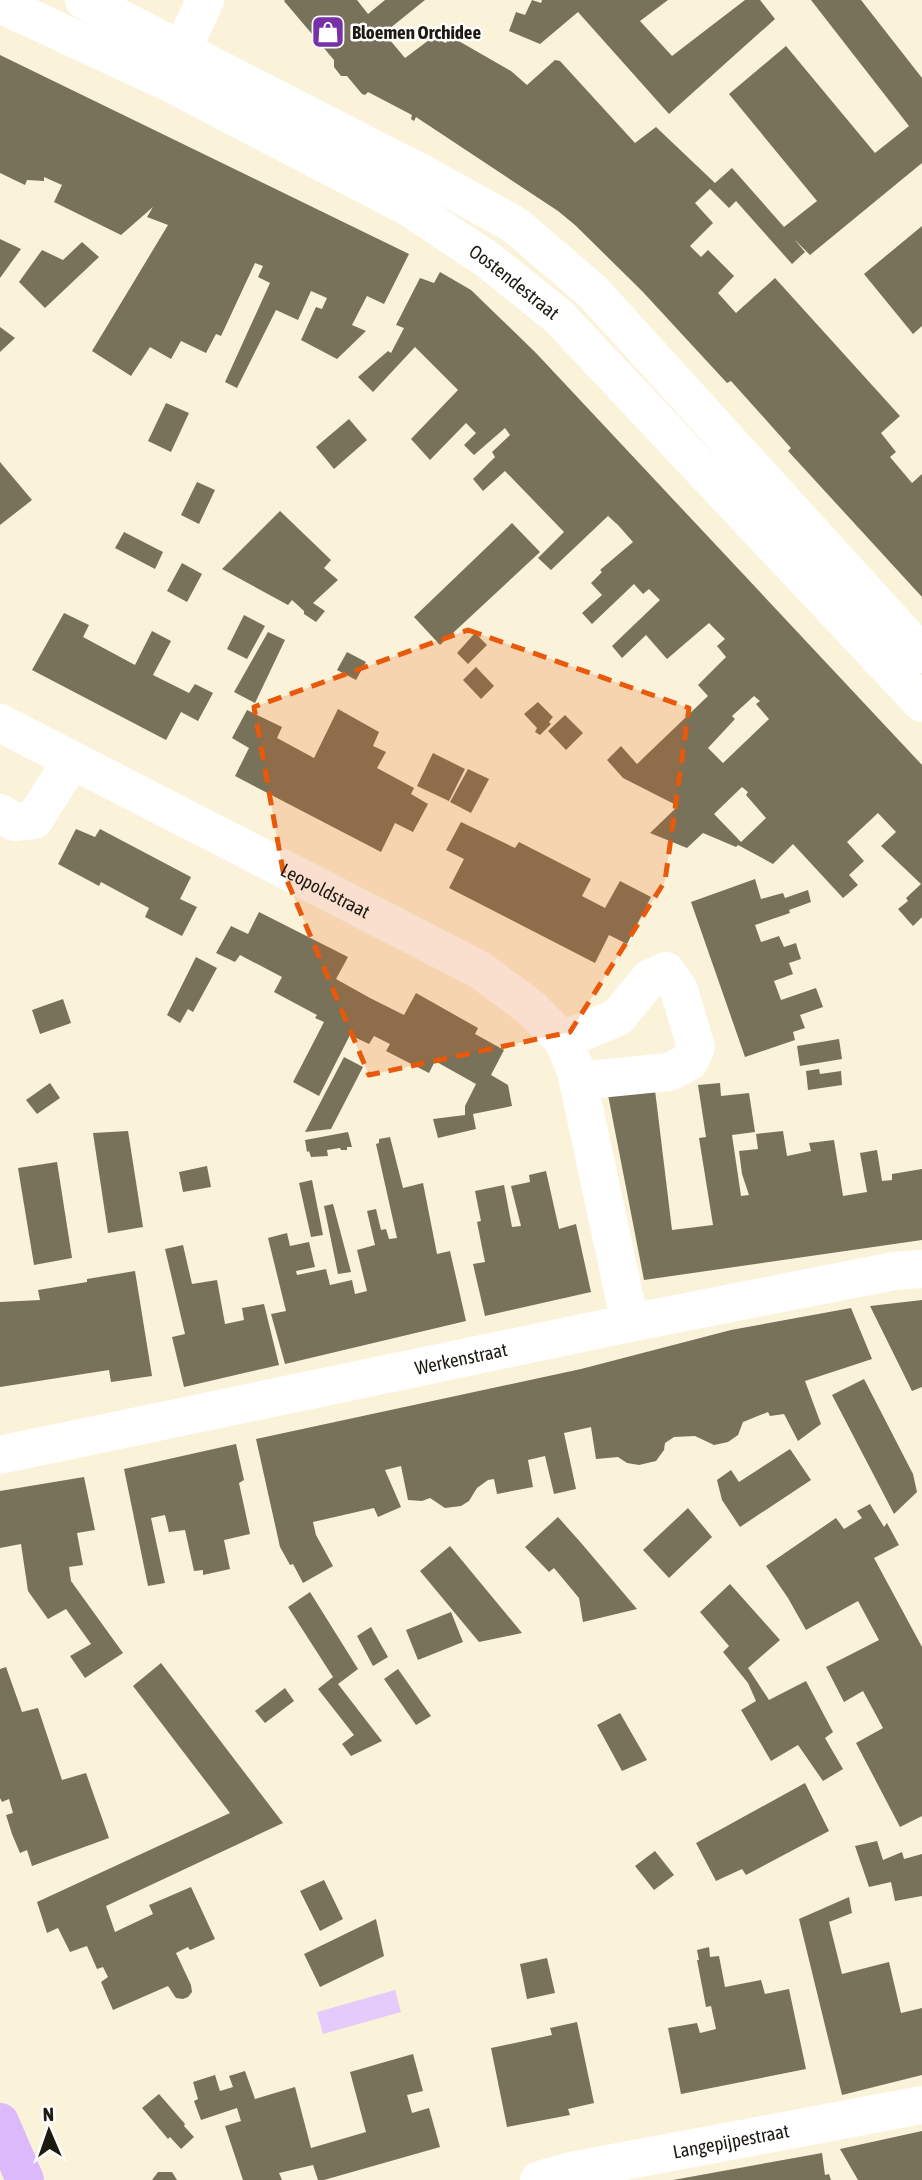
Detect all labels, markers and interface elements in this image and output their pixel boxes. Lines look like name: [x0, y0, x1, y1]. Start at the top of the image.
shop icon: Bloemen Orchidee: [309, 13, 347, 51]
place label: Bloemen Orchidee: [352, 21, 481, 43]
street label: Oostendestraat: [465, 240, 564, 324]
street label: Leopoldstraat: [277, 858, 374, 922]
street label: Werkenstraat: [413, 1338, 509, 1379]
north arrow: [14, 2096, 84, 2166]
text: N: [42, 2103, 54, 2125]
street label: Langepijpestraat: [671, 2119, 791, 2163]

